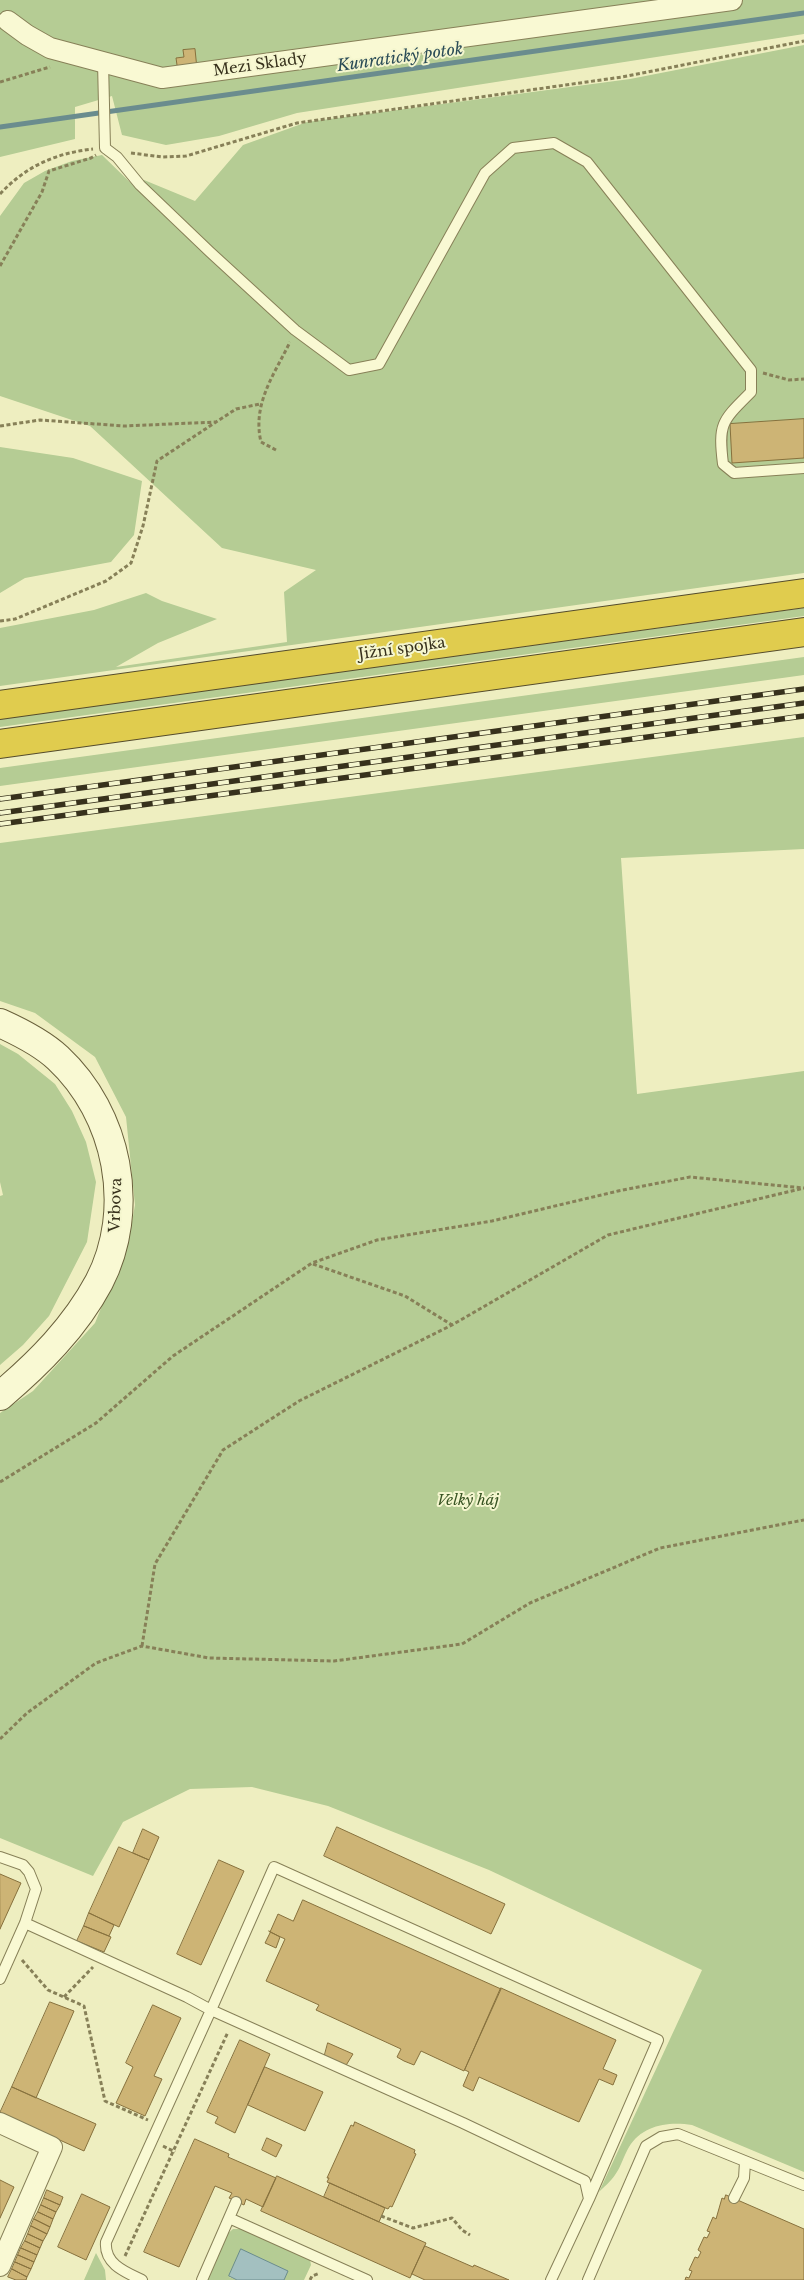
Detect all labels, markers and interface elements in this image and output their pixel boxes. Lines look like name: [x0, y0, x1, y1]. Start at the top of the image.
water label: Kunratický potok: [336, 40, 464, 76]
street label: Mezi Sklady: [212, 50, 308, 80]
street label: Jižní spojka: [357, 634, 447, 664]
street label: Vrbova: [106, 1177, 126, 1233]
park label: Velký háj: [437, 1492, 499, 1510]

